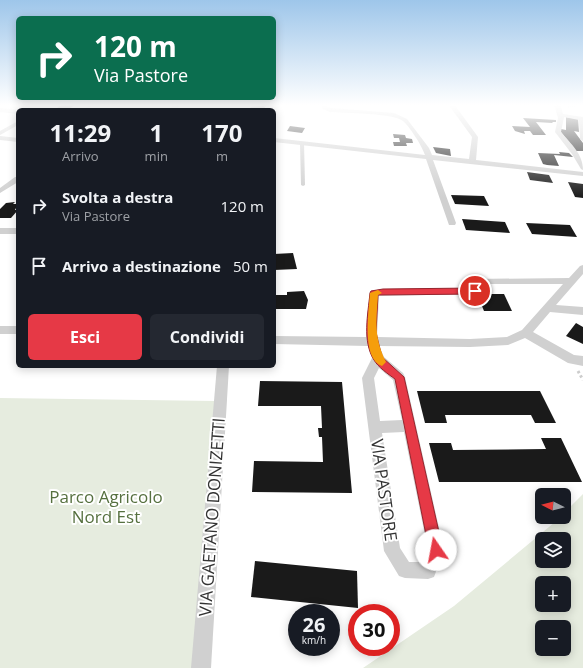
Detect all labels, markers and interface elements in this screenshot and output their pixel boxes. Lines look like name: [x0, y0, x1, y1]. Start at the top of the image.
text: 120 m: [94, 27, 177, 65]
icon: right: [28, 32, 80, 84]
text: Via Pastore: [94, 63, 188, 87]
text: 11:29: [49, 116, 111, 149]
text: 1: [149, 116, 163, 149]
text: 170: [201, 116, 243, 149]
text: Arrivo: [62, 147, 99, 165]
text: min: [145, 147, 168, 165]
text: m: [216, 147, 228, 165]
text: Svolta a destra: [62, 187, 173, 207]
icon: right: [28, 195, 50, 217]
text: 120 m: [220, 196, 264, 216]
text: Via Pastore: [62, 207, 130, 225]
icon: arrive: [28, 255, 50, 277]
text: Arrivo a destinazione: [62, 256, 221, 276]
text: 50 m: [233, 256, 268, 276]
pin: [458, 274, 492, 308]
icon: arrive: [464, 280, 486, 302]
button: Esci: [28, 314, 142, 360]
button: Condividi: [150, 314, 264, 360]
street label: VIA GAETANO DONIZETTI: [193, 417, 230, 617]
street label: VIA PASTORE: [366, 437, 403, 542]
park label: Parco Agricolo Nord Est: [49, 485, 163, 528]
north arrow: [535, 488, 571, 524]
map controls: [535, 488, 571, 656]
position arrow: [415, 529, 457, 571]
button: layers: [535, 532, 571, 568]
button: +: [535, 576, 571, 612]
speed limit sign: 30: [348, 604, 400, 656]
text: 26: [303, 611, 325, 638]
button: −: [535, 620, 571, 656]
text: km/h: [302, 633, 326, 647]

